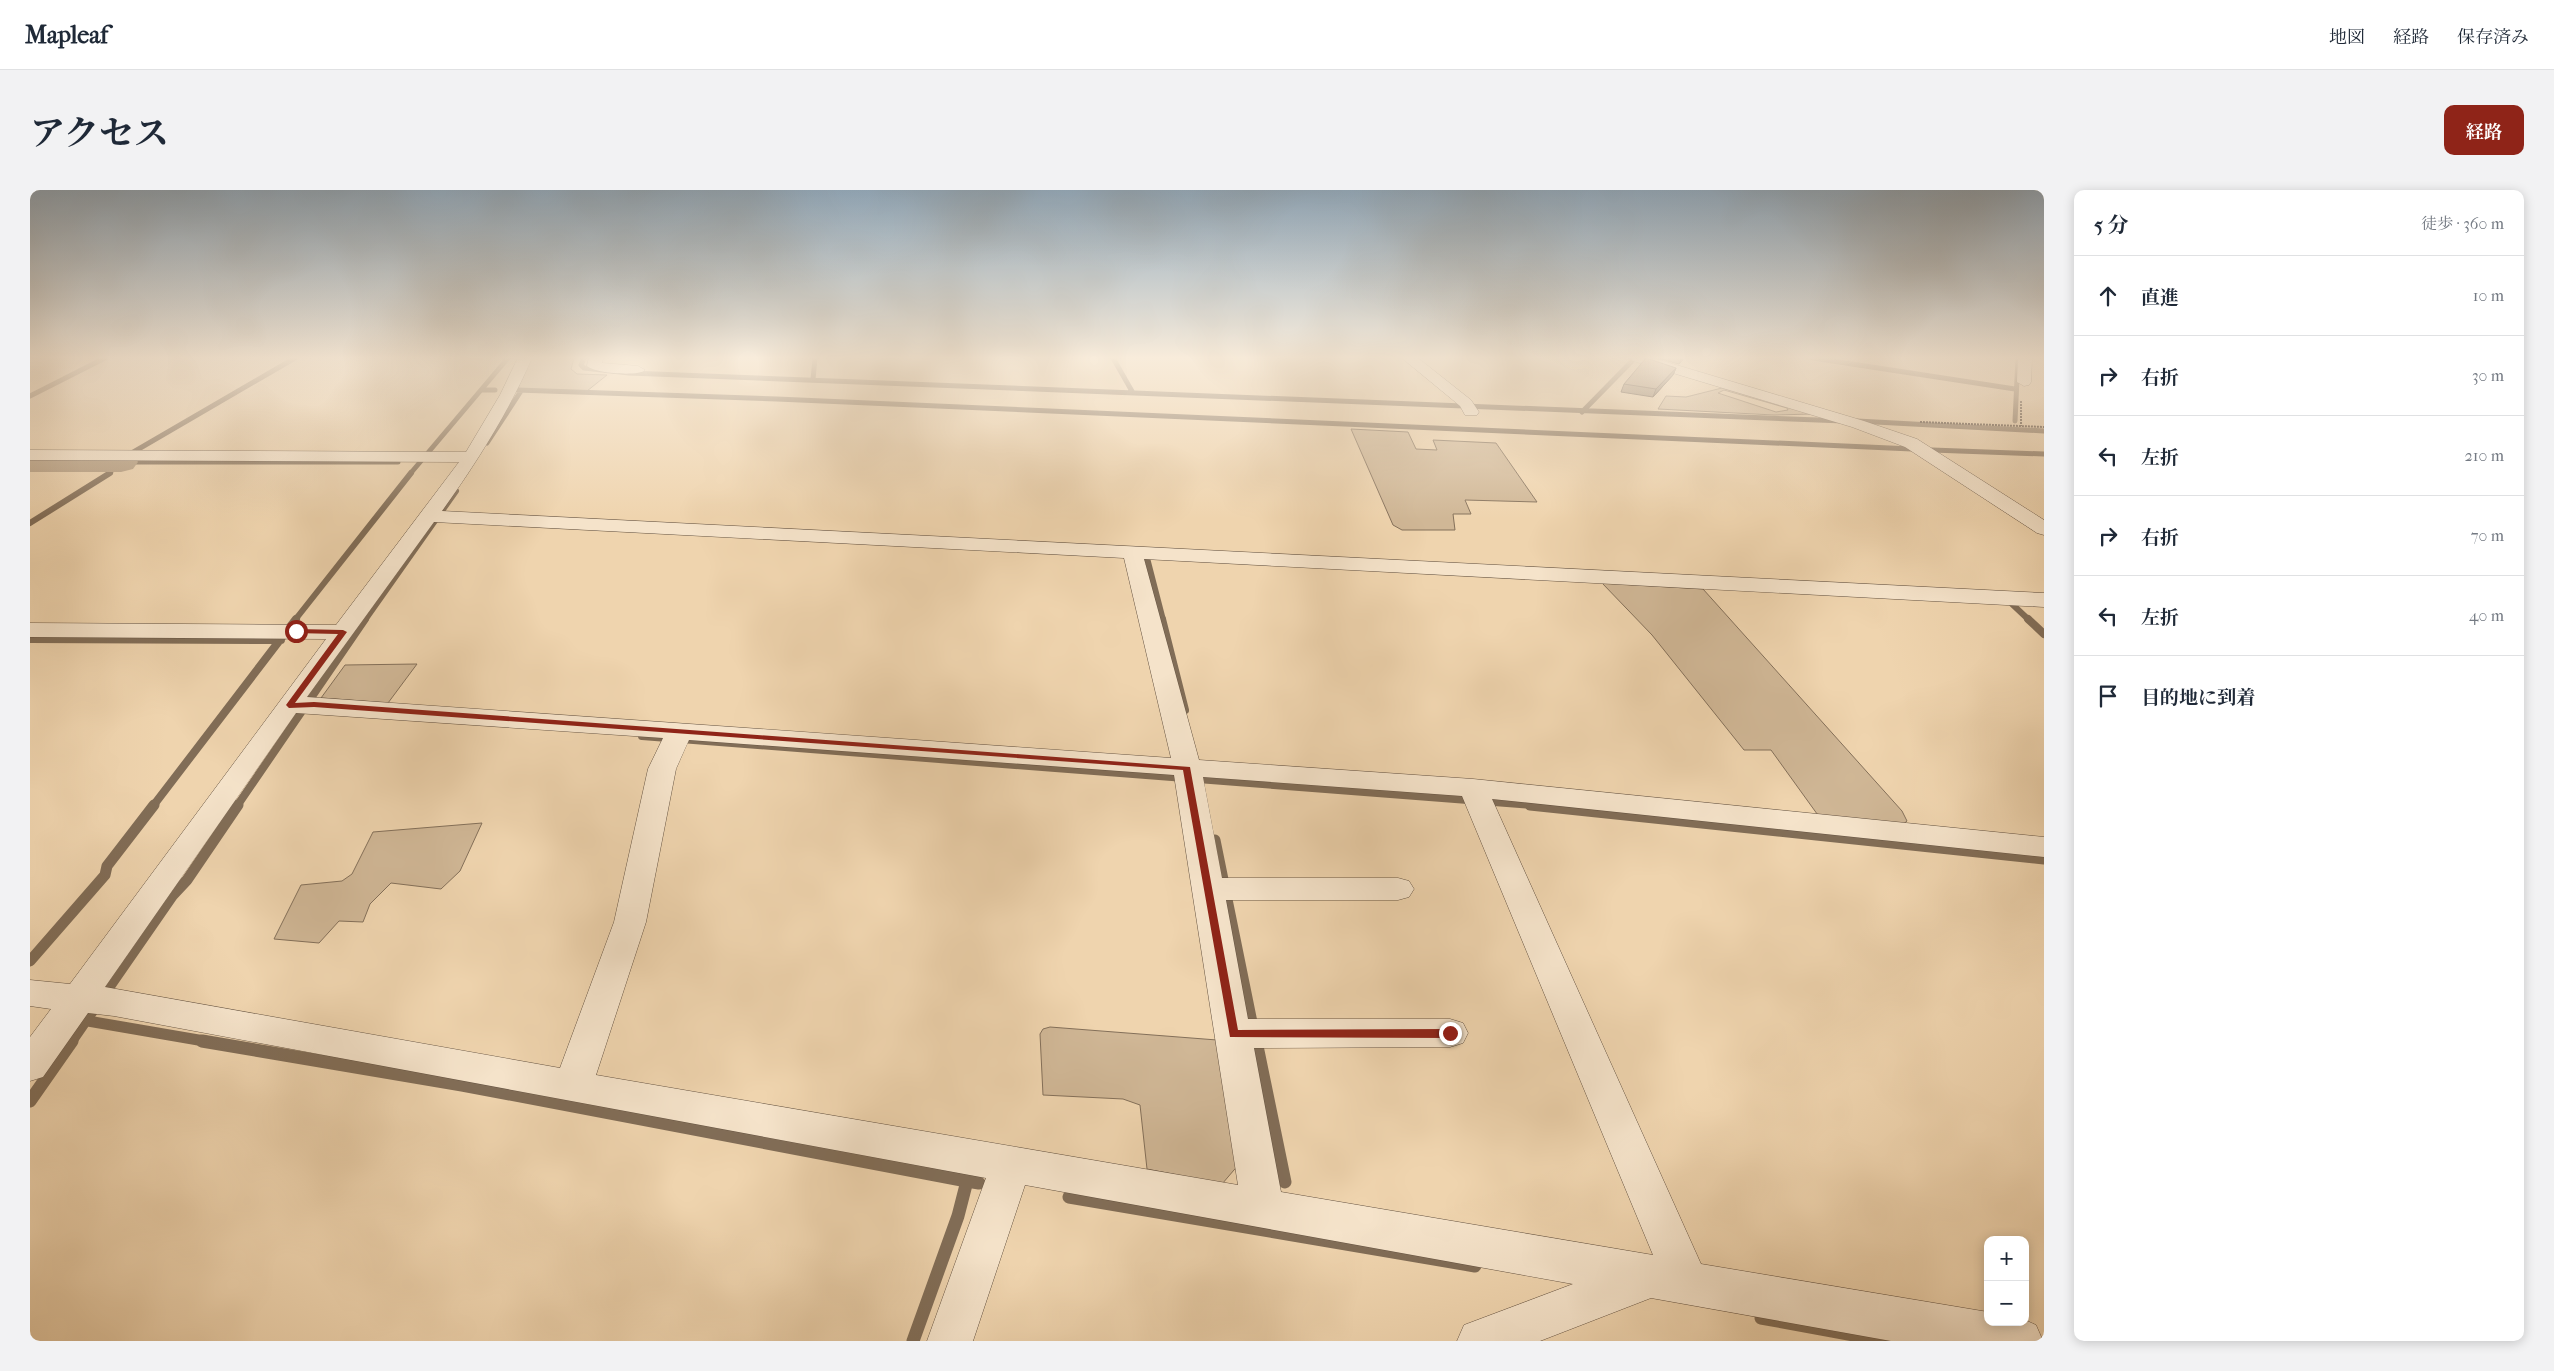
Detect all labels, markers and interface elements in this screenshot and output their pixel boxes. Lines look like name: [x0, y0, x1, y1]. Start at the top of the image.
text: Mapleaf: [25, 21, 108, 49]
text: 地図: [2329, 27, 2365, 48]
text: 経路: [2393, 27, 2429, 48]
text: 保存済み: [2457, 27, 2529, 48]
button: 経路: [2444, 105, 2524, 155]
text: アクセス: [30, 113, 169, 154]
text: 5 分: [2094, 213, 2129, 237]
text: 徒歩 · 360 m: [2421, 214, 2504, 233]
icon: ahead: [2094, 282, 2122, 310]
text: 10 m: [2473, 286, 2504, 305]
text: 直進: [2141, 287, 2179, 309]
icon: right: [2094, 362, 2122, 390]
text: 30 m: [2472, 366, 2504, 385]
text: 右折: [2141, 367, 2179, 389]
icon: left: [2094, 442, 2122, 470]
text: 210 m: [2465, 446, 2504, 465]
text: 左折: [2141, 447, 2179, 469]
icon: right: [2094, 522, 2122, 550]
text: 70 m: [2471, 526, 2504, 545]
text: 右折: [2141, 527, 2179, 549]
icon: left: [2094, 602, 2122, 630]
text: 40 m: [2469, 606, 2504, 625]
text: 左折: [2141, 607, 2179, 629]
route start: [285, 620, 308, 643]
icon: arrive: [2094, 682, 2122, 710]
text: 目的地に到着: [2141, 687, 2255, 709]
route end: [1439, 1022, 1462, 1045]
map controls: [1984, 1236, 2029, 1326]
button: +: [1984, 1236, 2029, 1281]
button: −: [1984, 1281, 2029, 1326]

